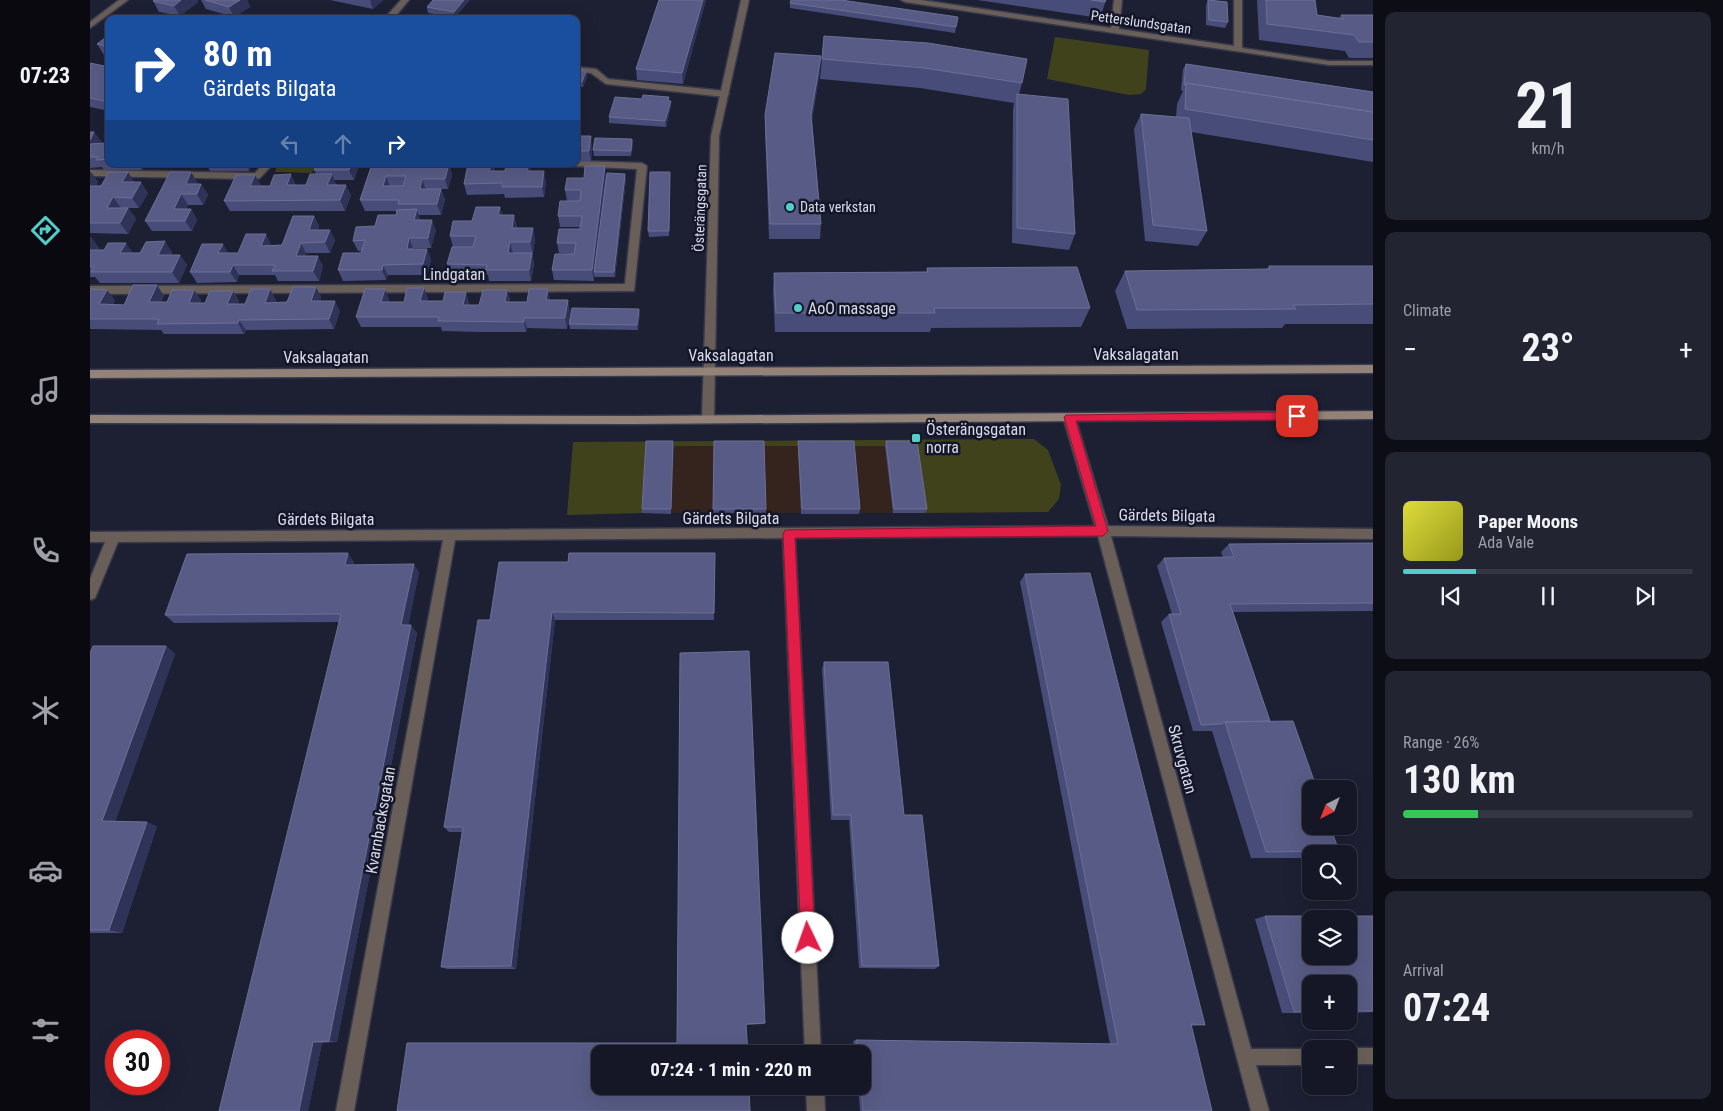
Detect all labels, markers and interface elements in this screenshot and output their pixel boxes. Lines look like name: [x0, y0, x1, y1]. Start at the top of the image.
street label: Petterslundsgatan: [1090, 7, 1192, 37]
text: 80 m: [203, 34, 272, 75]
icon: right: [120, 35, 185, 100]
text: 07:23: [20, 63, 70, 88]
text: 21: [1515, 68, 1581, 144]
text: Gärdets Bilgata: [203, 76, 336, 101]
icon: left: [276, 130, 304, 158]
icon: ahead: [329, 130, 357, 158]
icon: right: [382, 130, 410, 158]
text: km/h: [1532, 139, 1564, 158]
street label: Österängsgatan: [690, 164, 710, 252]
place label: Data verkstan: [800, 199, 876, 215]
marker: Data verkstan: [784, 201, 796, 213]
icon: directions: [28, 213, 63, 248]
street label: Lindgatan: [423, 265, 485, 284]
place label: AoO massage: [808, 299, 896, 318]
text: Climate: [1403, 301, 1451, 320]
marker: AoO massage: [792, 302, 804, 314]
text: 23°: [1521, 326, 1575, 370]
text: −: [1403, 333, 1417, 366]
text: +: [1679, 333, 1693, 366]
street label: Vaksalagatan: [1093, 345, 1179, 364]
street label: Vaksalagatan: [688, 346, 774, 365]
street label: Vaksalagatan: [283, 348, 369, 367]
icon: music: [28, 373, 63, 408]
pin: [1276, 395, 1318, 437]
icon: arrive: [1283, 402, 1311, 430]
place label: Österängsgatan norra: [926, 420, 1026, 457]
marker: Österängsgatan norra: [910, 432, 922, 444]
street label: Gärdets Bilgata: [1118, 505, 1216, 526]
street label: Gärdets Bilgata: [682, 509, 780, 528]
street label: Gärdets Bilgata: [277, 510, 375, 529]
text: Paper Moons: [1478, 510, 1578, 533]
icon: phone: [28, 533, 63, 568]
text: Ada Vale: [1478, 533, 1534, 552]
icon: previous: [1437, 582, 1465, 610]
icon: pause: [1534, 582, 1562, 610]
icon: next: [1631, 582, 1659, 610]
icon: climate: [28, 693, 63, 728]
street label: Skruvgatan: [1164, 723, 1201, 796]
text: Range · 26%: [1403, 733, 1479, 752]
text: 130 km: [1403, 758, 1516, 802]
street label: Kvarnbacksgatan: [362, 765, 399, 875]
north arrow: [1302, 780, 1358, 835]
map controls: [1302, 780, 1357, 1095]
button: search: [1302, 845, 1357, 900]
icon: car: [28, 853, 63, 888]
button: layers: [1302, 910, 1357, 965]
position arrow: [781, 911, 833, 963]
text: Arrival: [1403, 961, 1444, 980]
button: +: [1302, 975, 1357, 1030]
text: 07:24: [1403, 986, 1490, 1030]
icon: filters: [28, 1013, 63, 1048]
speed limit sign: 30: [105, 1030, 170, 1095]
button: −: [1302, 1040, 1357, 1095]
text: 07:24 · 1 min · 220 m: [650, 1058, 812, 1081]

